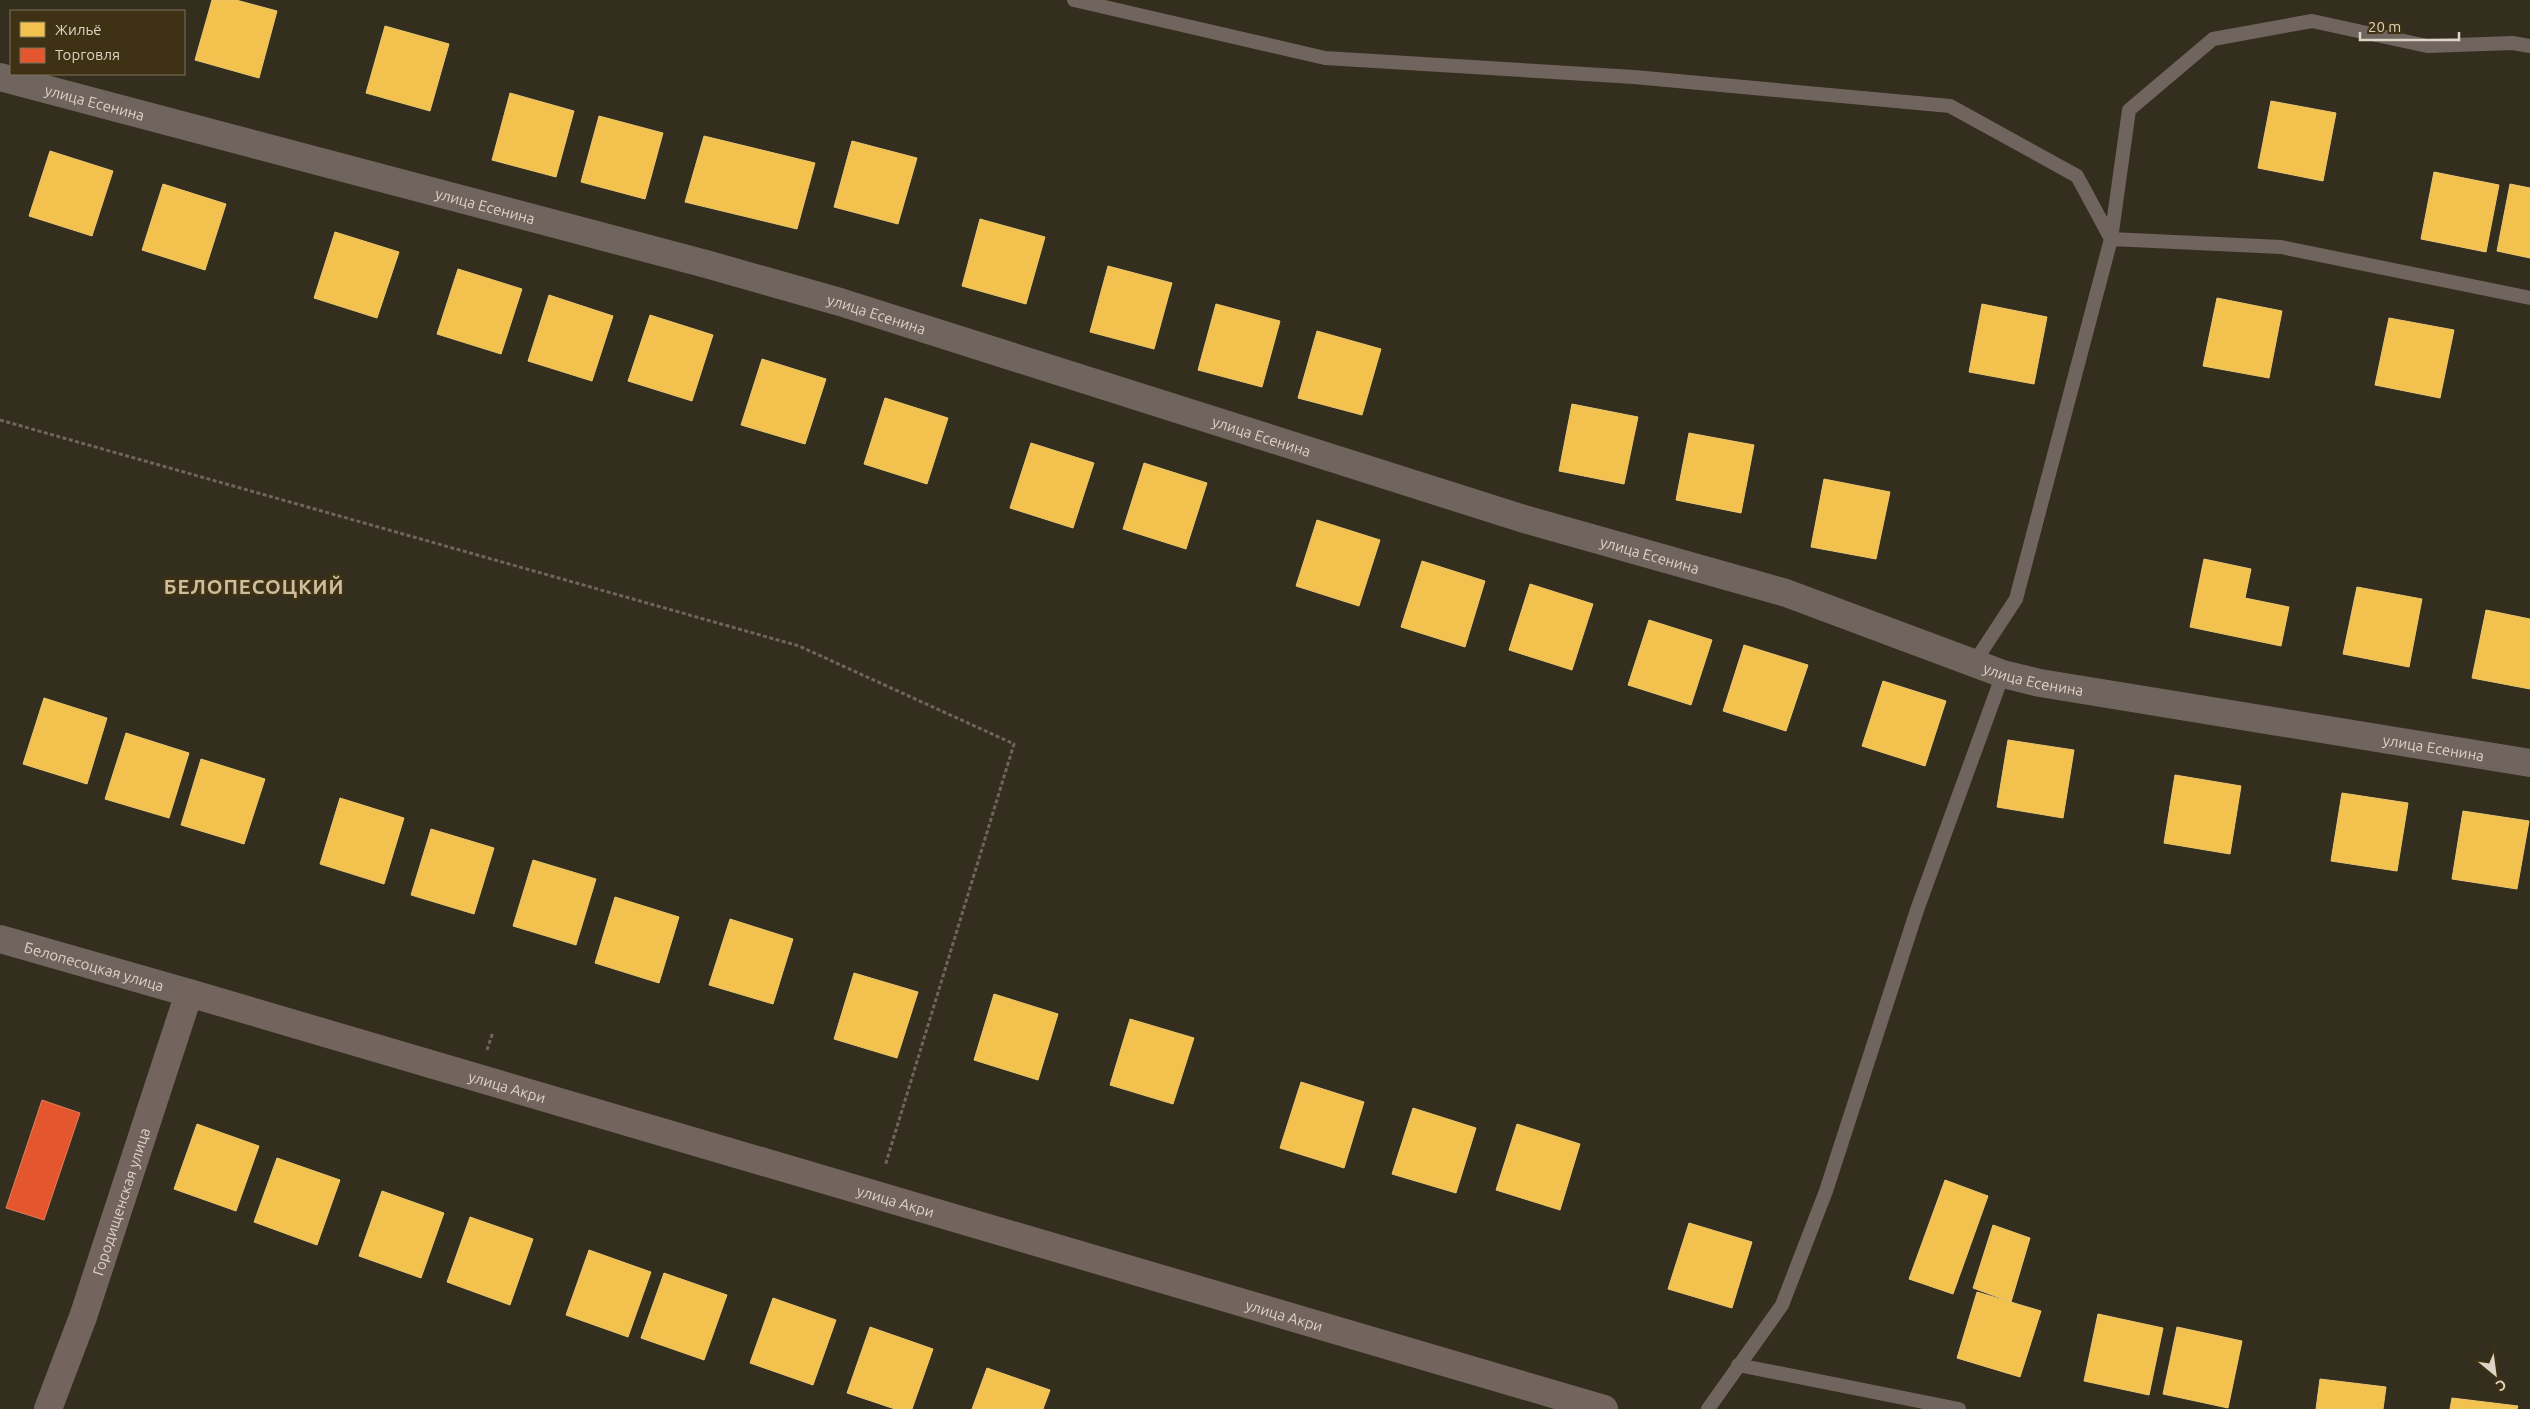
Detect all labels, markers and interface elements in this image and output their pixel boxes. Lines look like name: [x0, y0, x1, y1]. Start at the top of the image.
legend: [10, 10, 185, 75]
scale bar: [2360, 10, 2459, 42]
text: 20 m: [2368, 18, 2401, 35]
text: Жильё: [55, 21, 102, 38]
text: Торговля: [55, 46, 120, 63]
street label: улица Есенина: [43, 81, 146, 123]
street label: улица Есенина: [434, 184, 537, 227]
street label: улица Есенина: [825, 290, 928, 337]
street label: улица Есенина: [1210, 412, 1313, 459]
street label: улица Есенина: [1598, 532, 1701, 577]
district label: БЕЛОПЕСОЦКИЙ: [164, 575, 344, 598]
street label: улица Есенина: [1981, 659, 2085, 698]
street label: улица Есенина: [2382, 731, 2485, 764]
street label: Белопесоцкая улица: [22, 938, 166, 994]
street label: улица Акри: [467, 1067, 548, 1106]
street label: Городищенская улица: [89, 1125, 153, 1277]
street label: улица Акри: [855, 1181, 936, 1220]
street label: улица Акри: [1244, 1296, 1325, 1334]
north arrow: [2470, 1349, 2520, 1399]
text: С: [2493, 1376, 2509, 1395]

